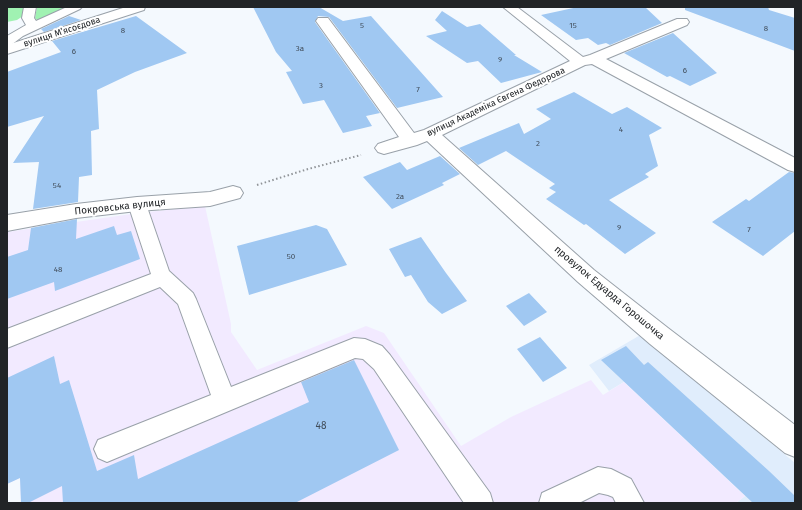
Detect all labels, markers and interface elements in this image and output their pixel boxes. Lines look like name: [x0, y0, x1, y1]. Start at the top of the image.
street label: вулиця Мʼясоєдова: [22, 14, 102, 50]
house number: 5: [360, 21, 364, 31]
house number: 15: [569, 21, 577, 31]
house number: 8: [764, 24, 768, 34]
house number: 8: [121, 26, 125, 36]
house number: 3а: [296, 44, 304, 54]
house number: 6: [72, 47, 76, 57]
house number: 9: [498, 55, 502, 65]
street label: вулиця Академіка Євгена Федорова: [425, 65, 567, 139]
house number: 6: [683, 66, 687, 76]
house number: 3: [319, 81, 323, 91]
house number: 7: [416, 85, 420, 95]
house number: 4: [619, 125, 623, 135]
house number: 2: [536, 139, 540, 149]
house number: 54: [53, 181, 61, 191]
house number: 2а: [396, 192, 404, 202]
street label: Покровська вулиця: [74, 196, 166, 218]
house number: 9: [617, 223, 621, 233]
house number: 7: [747, 225, 751, 235]
street label: провулок Едуарда Горошочка: [552, 244, 666, 342]
house number: 50: [287, 252, 295, 262]
house number: 48: [54, 265, 62, 275]
house number: 48: [316, 420, 326, 432]

